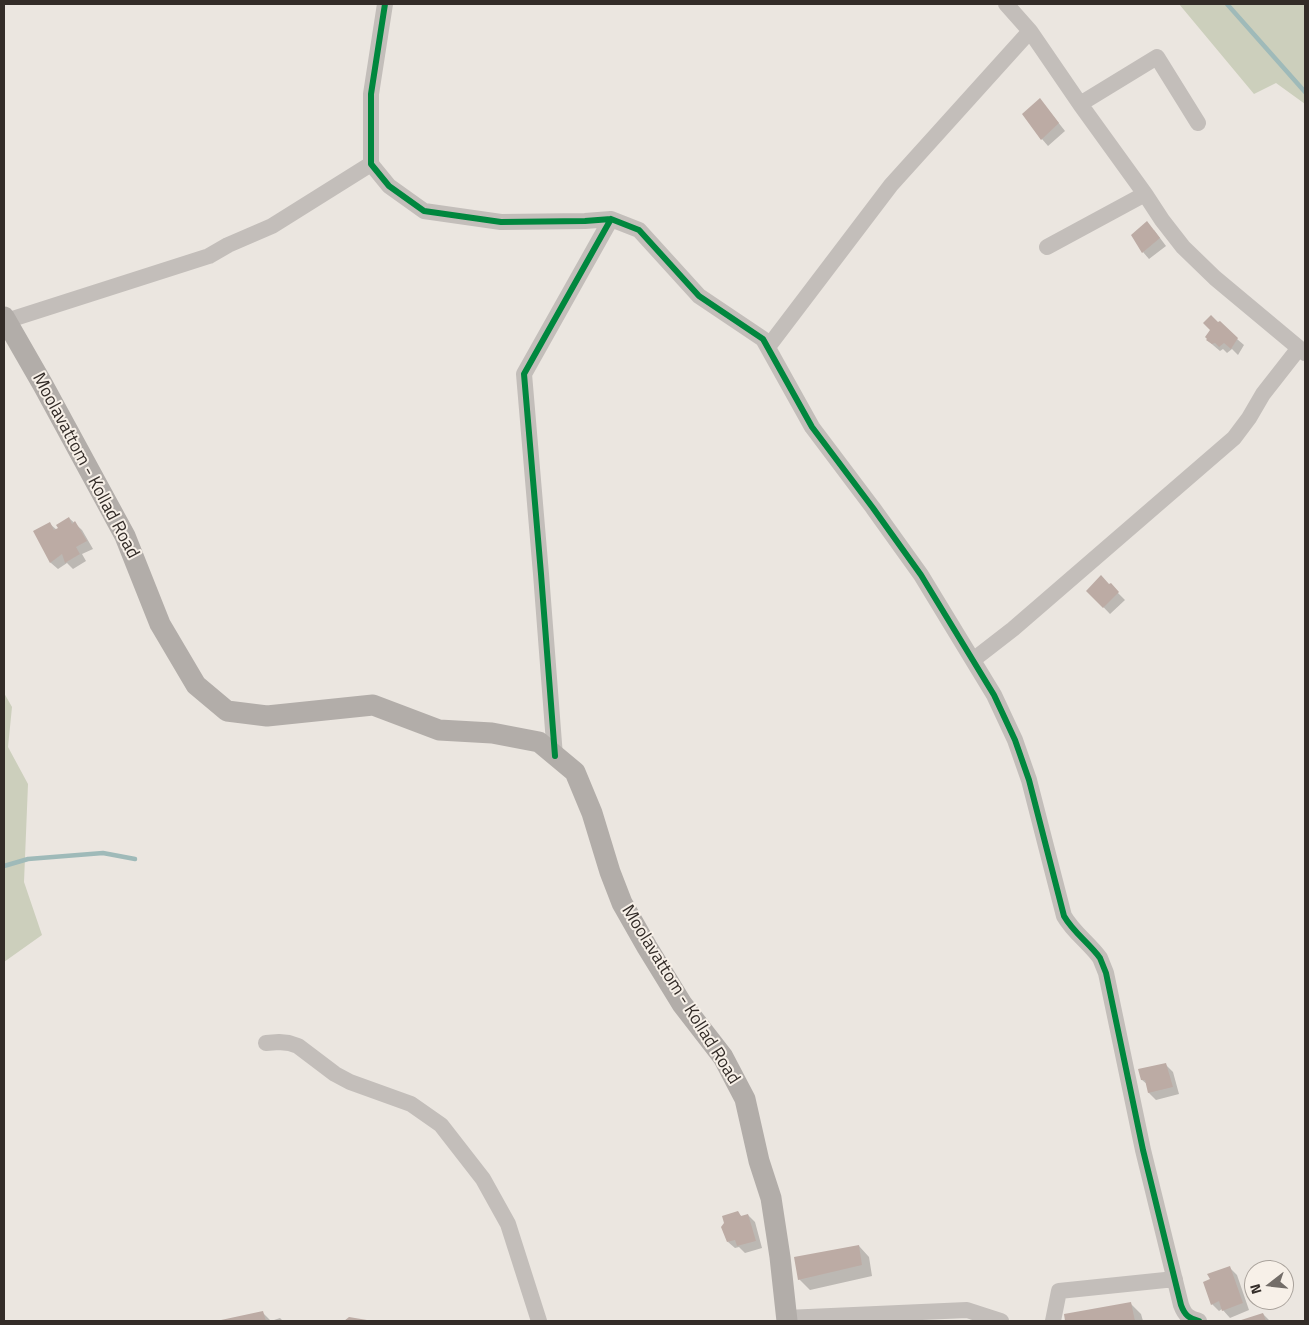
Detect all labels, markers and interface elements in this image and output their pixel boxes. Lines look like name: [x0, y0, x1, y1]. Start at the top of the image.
street label: Moolavattom - Kollad Road: [27, 370, 143, 562]
street label: Moolavattom - Kollad Road: [616, 902, 744, 1088]
north arrow: [1244, 1260, 1294, 1310]
text: N: [1244, 1281, 1266, 1297]

